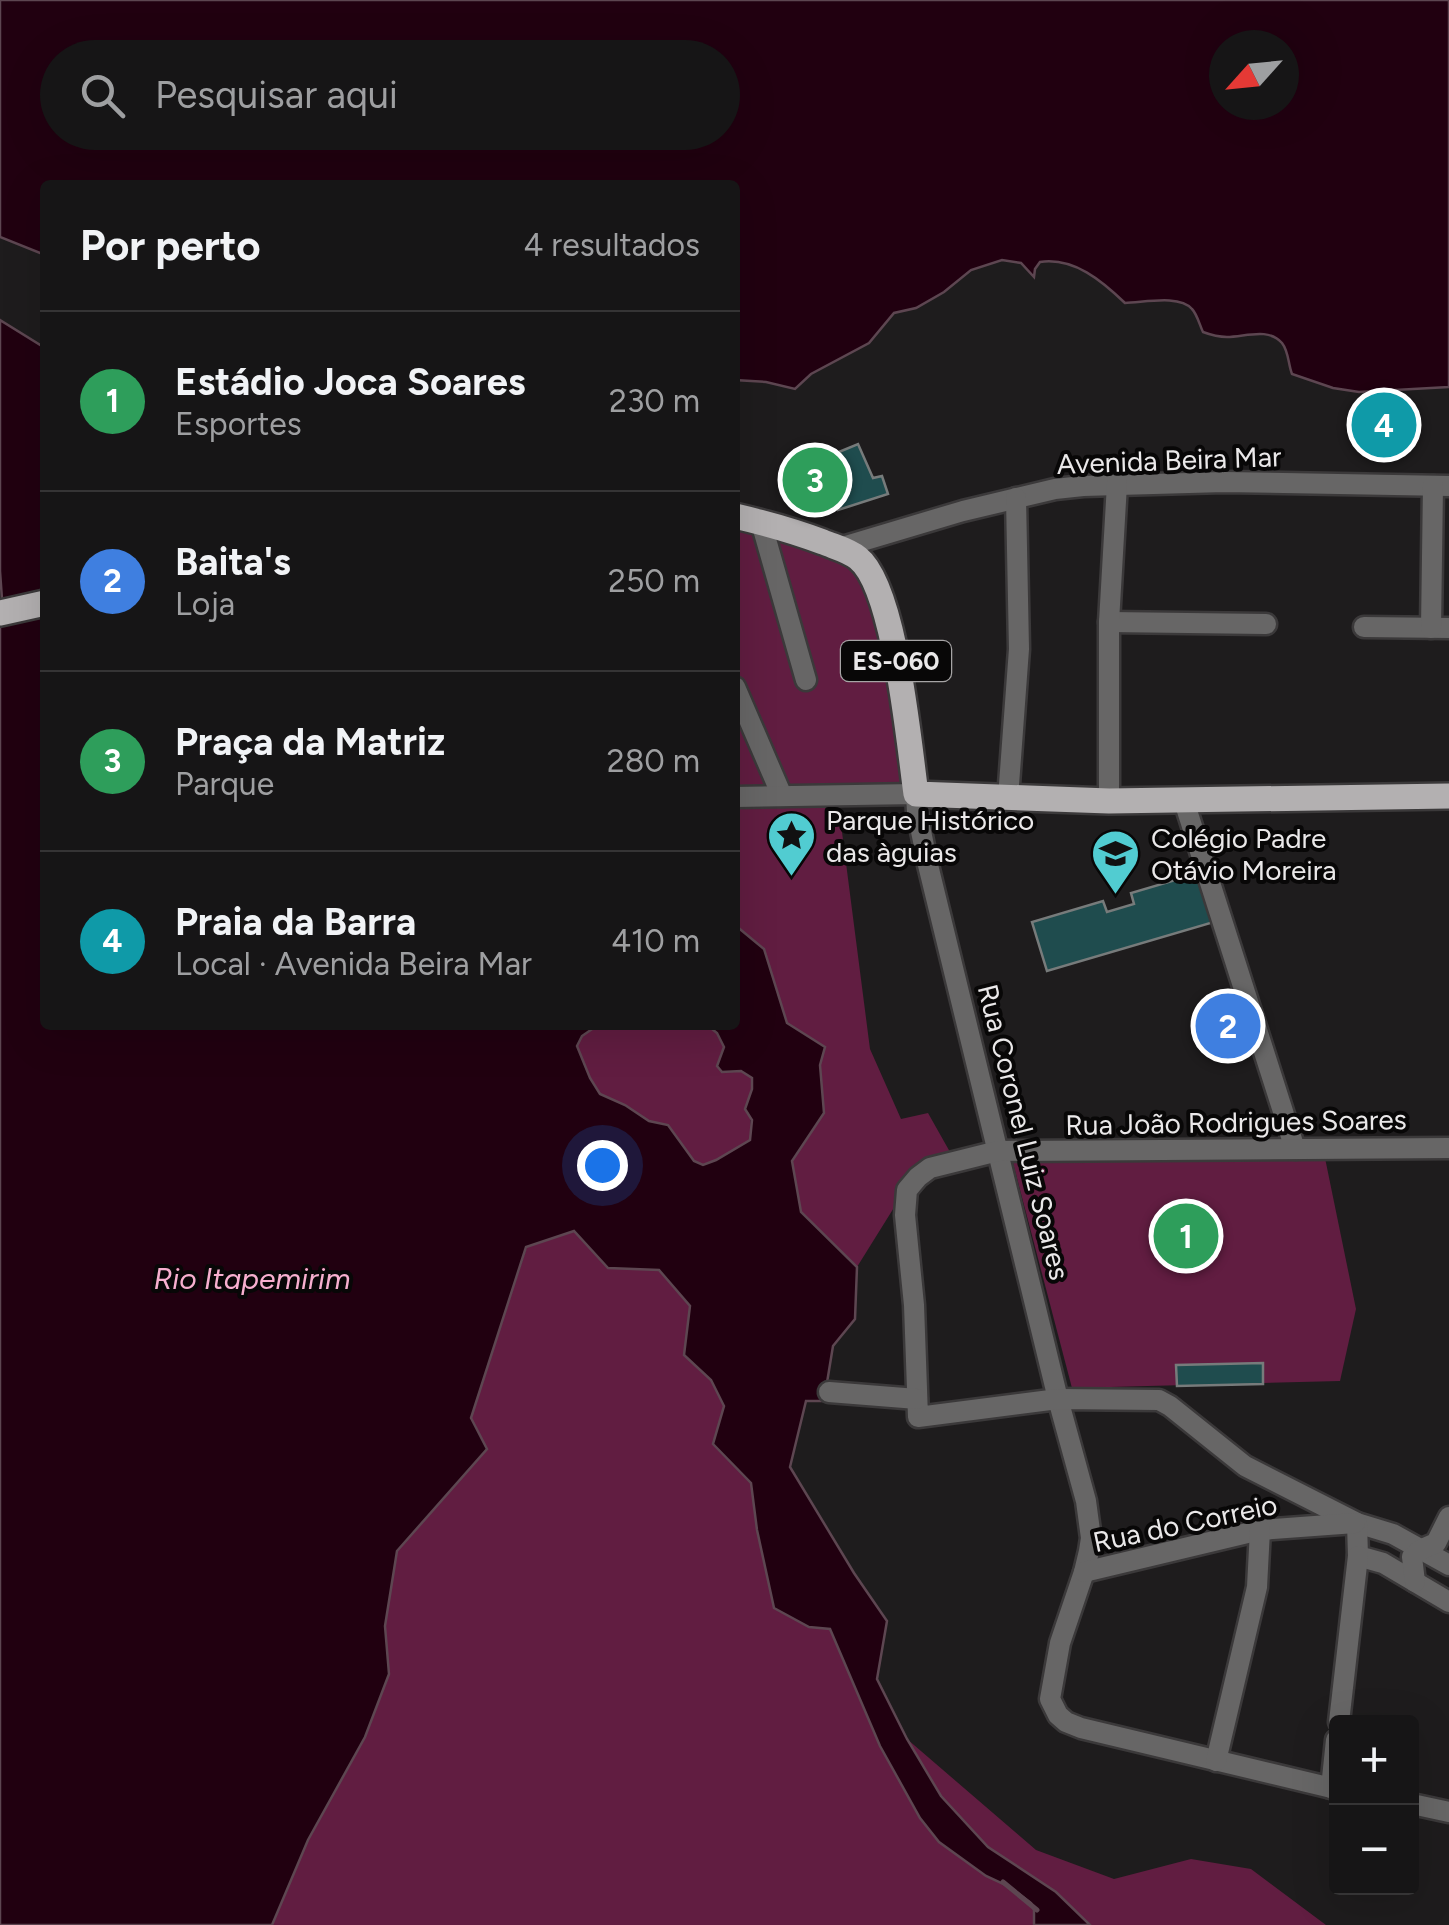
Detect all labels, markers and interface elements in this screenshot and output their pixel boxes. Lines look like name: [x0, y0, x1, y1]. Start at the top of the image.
north arrow: [1209, 30, 1299, 120]
search box: [40, 40, 740, 150]
icon: search: [75, 68, 130, 123]
text: Pesquisar aqui: [155, 72, 398, 118]
text: Por perto: [80, 220, 261, 271]
text: 4 resultados: [524, 226, 700, 264]
text: Estádio Joca Soares: [175, 359, 525, 405]
text: 1: [106, 382, 119, 420]
text: 230 m: [609, 382, 700, 420]
pin: 4: [1352, 388, 1416, 462]
text: Esportes: [175, 405, 302, 443]
street label: Avenida Beira Mar: [1056, 439, 1282, 481]
pin: 3: [782, 442, 848, 518]
text: Baita's: [175, 539, 291, 585]
text: 2: [103, 562, 122, 600]
text: 250 m: [608, 562, 700, 600]
text: Loja: [175, 585, 235, 623]
road number: ES-060: [841, 641, 951, 681]
text: Praça da Matriz: [175, 719, 445, 765]
text: 3: [104, 742, 121, 780]
text: 280 m: [607, 742, 700, 780]
text: Parque: [175, 765, 274, 803]
place label: Parque Histórico das àguias: [826, 803, 1034, 869]
place icon: Parque Histórico das àguias: [765, 810, 817, 878]
place label: Colégio Padre Otávio Moreira: [1151, 821, 1336, 887]
school or university icon: Colégio Padre Otávio Moreira: [1090, 828, 1142, 896]
text: Praia da Barra: [175, 899, 416, 945]
text: 4: [102, 922, 123, 960]
text: 410 m: [611, 922, 700, 960]
text: Local · Avenida Beira Mar: [175, 945, 532, 983]
street label: Rua Coronel Luiz Soares: [971, 981, 1077, 1283]
pin: 2: [1196, 988, 1260, 1064]
street label: Rua João Rodrigues Soares: [1065, 1102, 1407, 1142]
your location: [577, 1140, 628, 1191]
pin: 1: [1154, 1198, 1218, 1274]
water label: Rio Itapemirim: [153, 1260, 351, 1297]
street label: Rua do Correio: [1090, 1487, 1280, 1559]
map controls: [1329, 1715, 1419, 1895]
button: +: [1329, 1715, 1419, 1805]
button: −: [1329, 1805, 1419, 1895]

